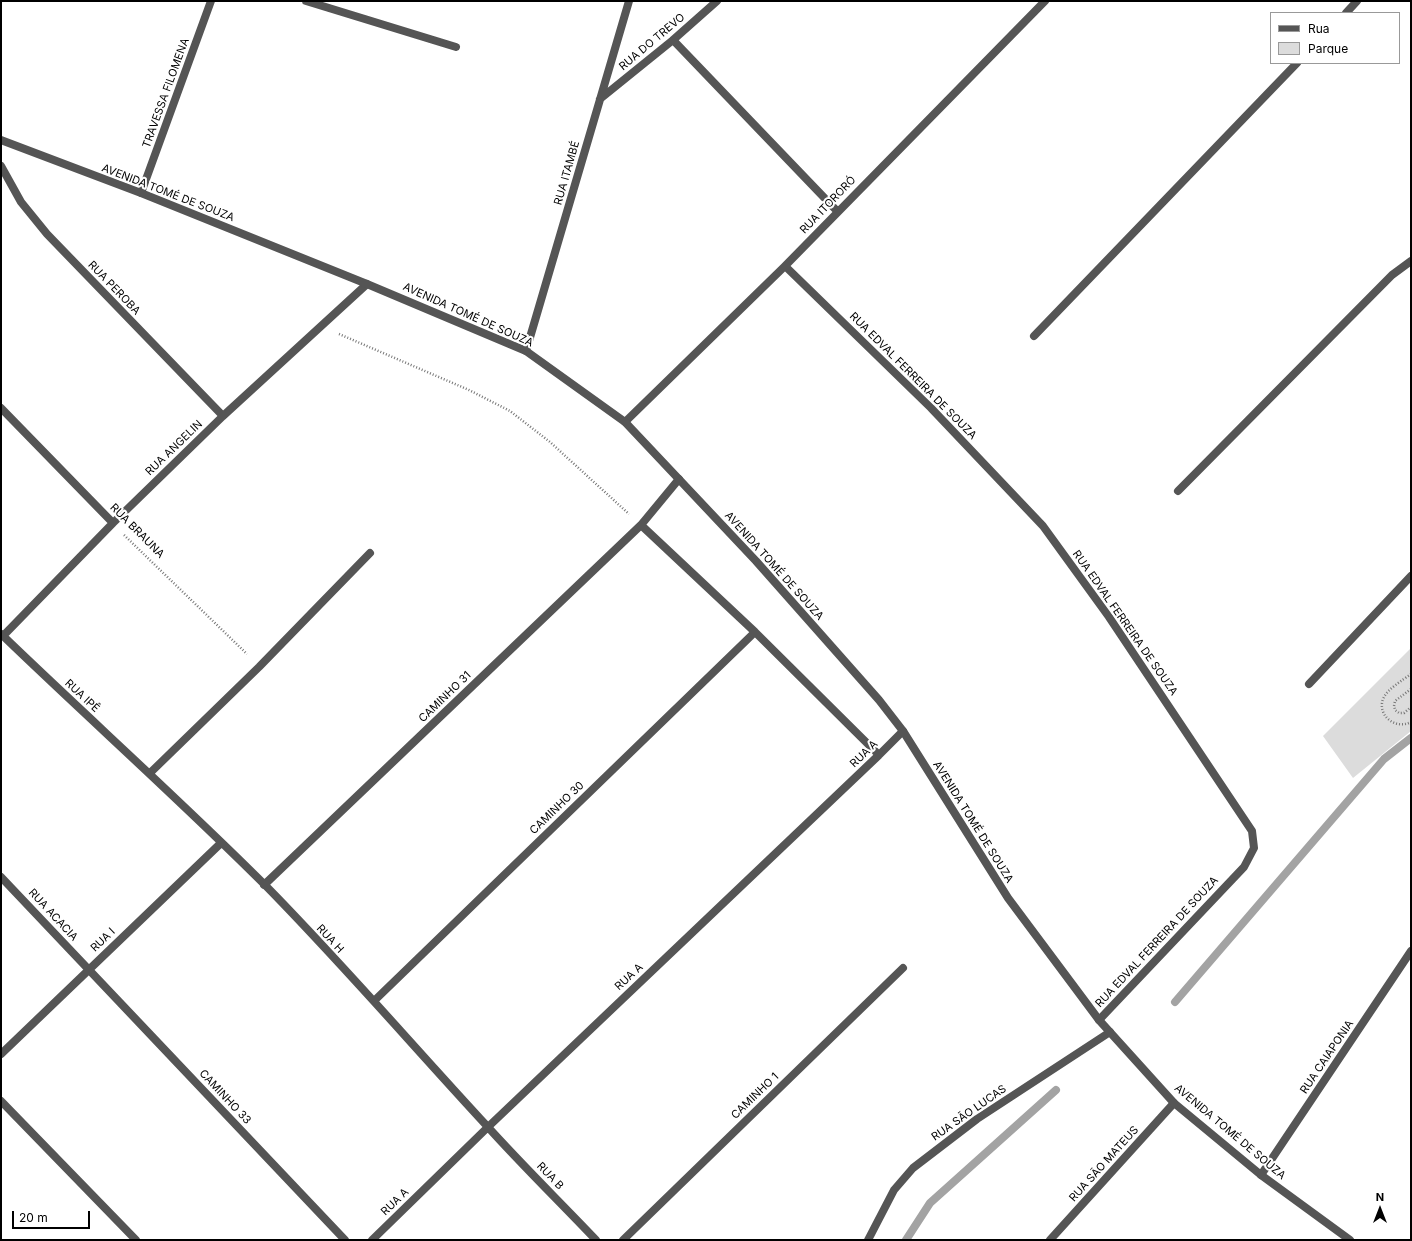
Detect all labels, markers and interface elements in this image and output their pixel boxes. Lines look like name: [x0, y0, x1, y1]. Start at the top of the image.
street label: RUA DO TREVO: [617, 11, 687, 73]
legend: [1270, 12, 1400, 64]
text: Rua: [1308, 21, 1330, 36]
street label: TRAVESSA FILOMENA: [140, 36, 192, 150]
text: Parque: [1308, 41, 1348, 56]
street label: RUA ITAMBÉ: [552, 139, 582, 207]
street label: AVENIDA TOMÉ DE SOUZA: [100, 162, 236, 224]
street label: RUA ITORORÓ: [797, 173, 859, 237]
street label: RUA PEROBA: [85, 258, 143, 318]
street label: AVENIDA TOMÉ DE SOUZA: [401, 280, 535, 350]
street label: RUA EDVAL FERREIRA DE SOUZA: [847, 310, 979, 442]
street label: RUA ANGELIN: [143, 418, 205, 478]
street label: RUA BRAUNA: [107, 501, 167, 561]
street label: AVENIDA TOMÉ DE SOUZA: [722, 509, 826, 623]
street label: RUA EDVAL FERREIRA DE SOUZA: [1070, 548, 1180, 698]
street label: CAMINHO 31: [416, 669, 474, 725]
street label: RUA IPÊ: [62, 677, 102, 715]
street label: RUA A: [847, 738, 881, 770]
street label: AVENIDA TOMÉ DE SOUZA: [930, 759, 1016, 885]
street label: CAMINHO 30: [527, 779, 587, 837]
street label: RUA EDVAL FERREIRA DE SOUZA: [1093, 874, 1221, 1010]
street label: RUA ACACIA: [25, 886, 81, 944]
street label: RUA H: [314, 922, 346, 956]
street label: RUA I: [88, 925, 118, 955]
street label: RUA A: [612, 961, 646, 993]
street label: RUA CAIAPONIA: [1297, 1018, 1357, 1096]
street label: CAMINHO 33: [196, 1067, 254, 1127]
street label: CAMINHO 1: [729, 1070, 781, 1122]
street label: RUA SÃO LUCAS: [929, 1082, 1009, 1144]
street label: AVENIDA TOMÉ DE SOUZA: [1172, 1082, 1288, 1182]
street label: RUA SÃO MATEUS: [1067, 1124, 1141, 1204]
street label: RUA B: [534, 1160, 566, 1192]
street label: RUA A: [378, 1186, 412, 1218]
north arrow: [1360, 1189, 1400, 1229]
text: N: [1376, 1190, 1384, 1204]
scale bar: [14, 1203, 92, 1229]
text: 20 m: [19, 1210, 48, 1225]

